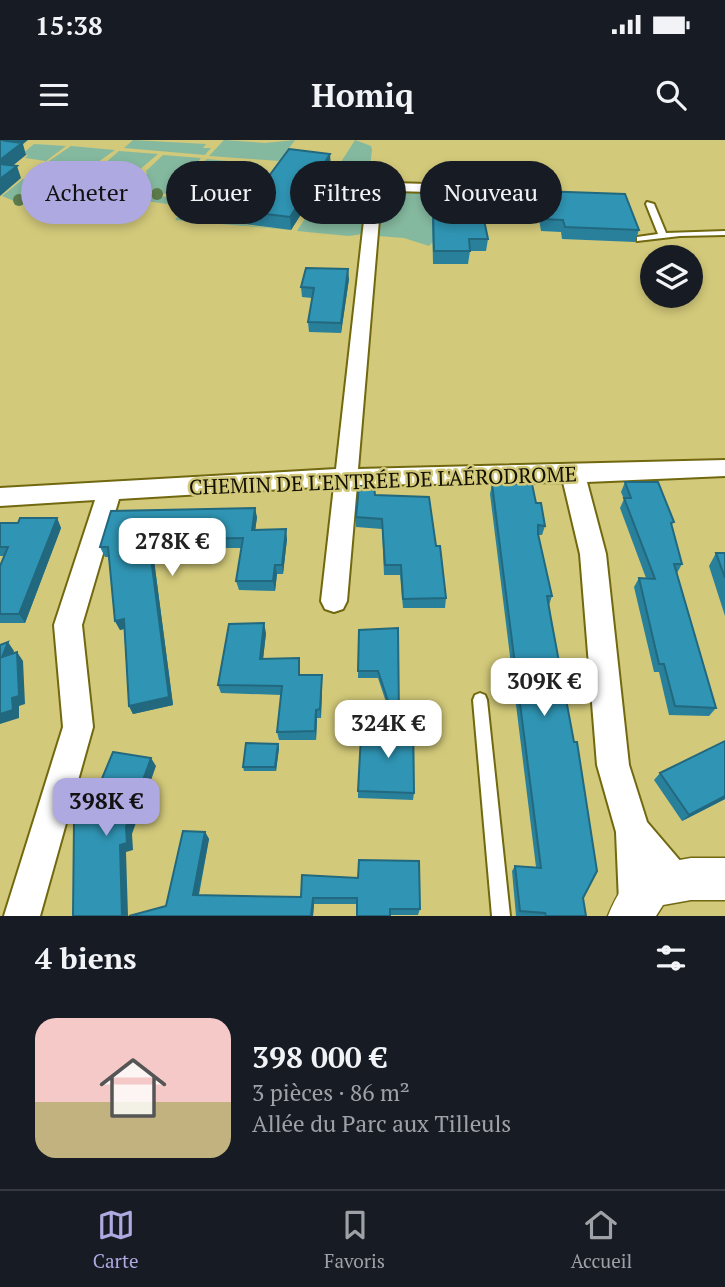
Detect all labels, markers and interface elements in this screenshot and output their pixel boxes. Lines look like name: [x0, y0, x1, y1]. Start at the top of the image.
text: 15:38: [35, 8, 103, 42]
text: Homiq: [311, 74, 414, 116]
icon: menu: [35, 76, 73, 114]
icon: search: [652, 76, 690, 114]
chip: Acheter: [21, 161, 152, 224]
chip: Louer: [166, 161, 276, 224]
chip: Filtres: [290, 161, 406, 224]
chip: Nouveau: [420, 161, 562, 224]
map controls: [640, 245, 703, 308]
button: layers: [640, 245, 703, 308]
street label: CHEMIN DE L'ENTRÉE DE L'AÉRODROME: [189, 459, 577, 501]
pin: 278K €: [115, 518, 229, 578]
text: 278K €: [135, 525, 209, 556]
pin: 309K €: [487, 658, 601, 718]
text: 309K €: [507, 665, 581, 696]
pin: 324K €: [331, 700, 445, 760]
text: 324K €: [351, 707, 425, 738]
pin: 398K €: [49, 778, 163, 838]
text: 398K €: [69, 785, 143, 816]
text: 4 biens: [35, 938, 137, 978]
icon: filters: [652, 939, 690, 977]
text: 398 000 €: [252, 1037, 387, 1077]
icon: home: [91, 1046, 175, 1130]
text: 3 pièces · 86 m²: [252, 1077, 410, 1108]
text: Allée du Parc aux Tilleuls: [252, 1108, 511, 1139]
tab: Carte: [93, 1206, 139, 1273]
tab: Favoris: [324, 1206, 385, 1273]
tab: Accueil: [571, 1206, 632, 1273]

